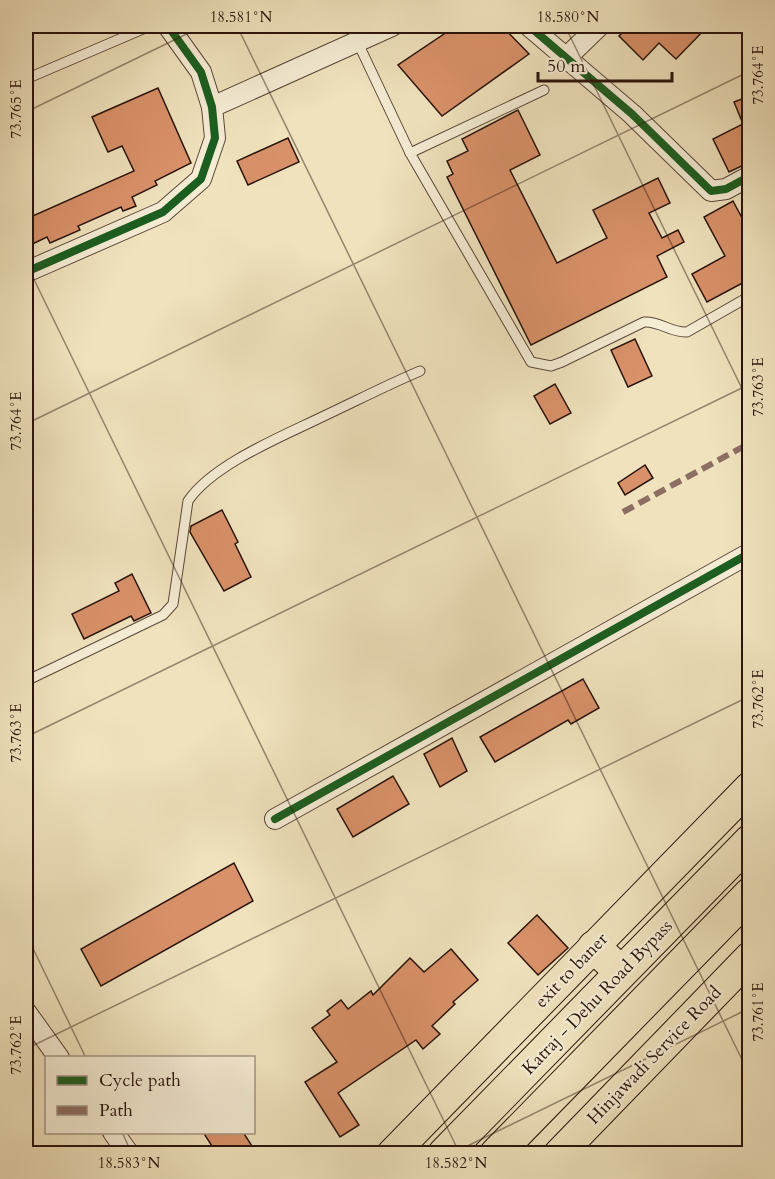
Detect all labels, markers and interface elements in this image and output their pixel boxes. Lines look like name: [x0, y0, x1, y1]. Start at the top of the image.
text: 18.581°N: [210, 7, 273, 27]
text: 18.580°N: [537, 7, 600, 27]
scale bar: [538, 45, 672, 83]
text: 73.764°E: [748, 45, 768, 105]
text: 50 m: [547, 54, 586, 79]
text: 73.765°E: [6, 79, 26, 139]
text: 73.763°E: [748, 357, 768, 417]
text: 73.764°E: [6, 391, 26, 451]
text: 73.762°E: [748, 669, 768, 729]
text: 73.763°E: [6, 703, 26, 763]
street label: Katraj - Dehu Road Bypass: [517, 914, 678, 1080]
street label: exit to baner: [529, 927, 614, 1013]
street label: Hinjawadi Service Road: [582, 980, 727, 1130]
text: 73.761°E: [748, 982, 768, 1042]
text: 73.762°E: [6, 1015, 26, 1075]
legend: [45, 1056, 255, 1134]
text: Cycle path: [99, 1068, 181, 1093]
text: Path: [99, 1098, 133, 1123]
text: 18.583°N: [98, 1153, 161, 1173]
text: 18.582°N: [425, 1153, 488, 1173]

